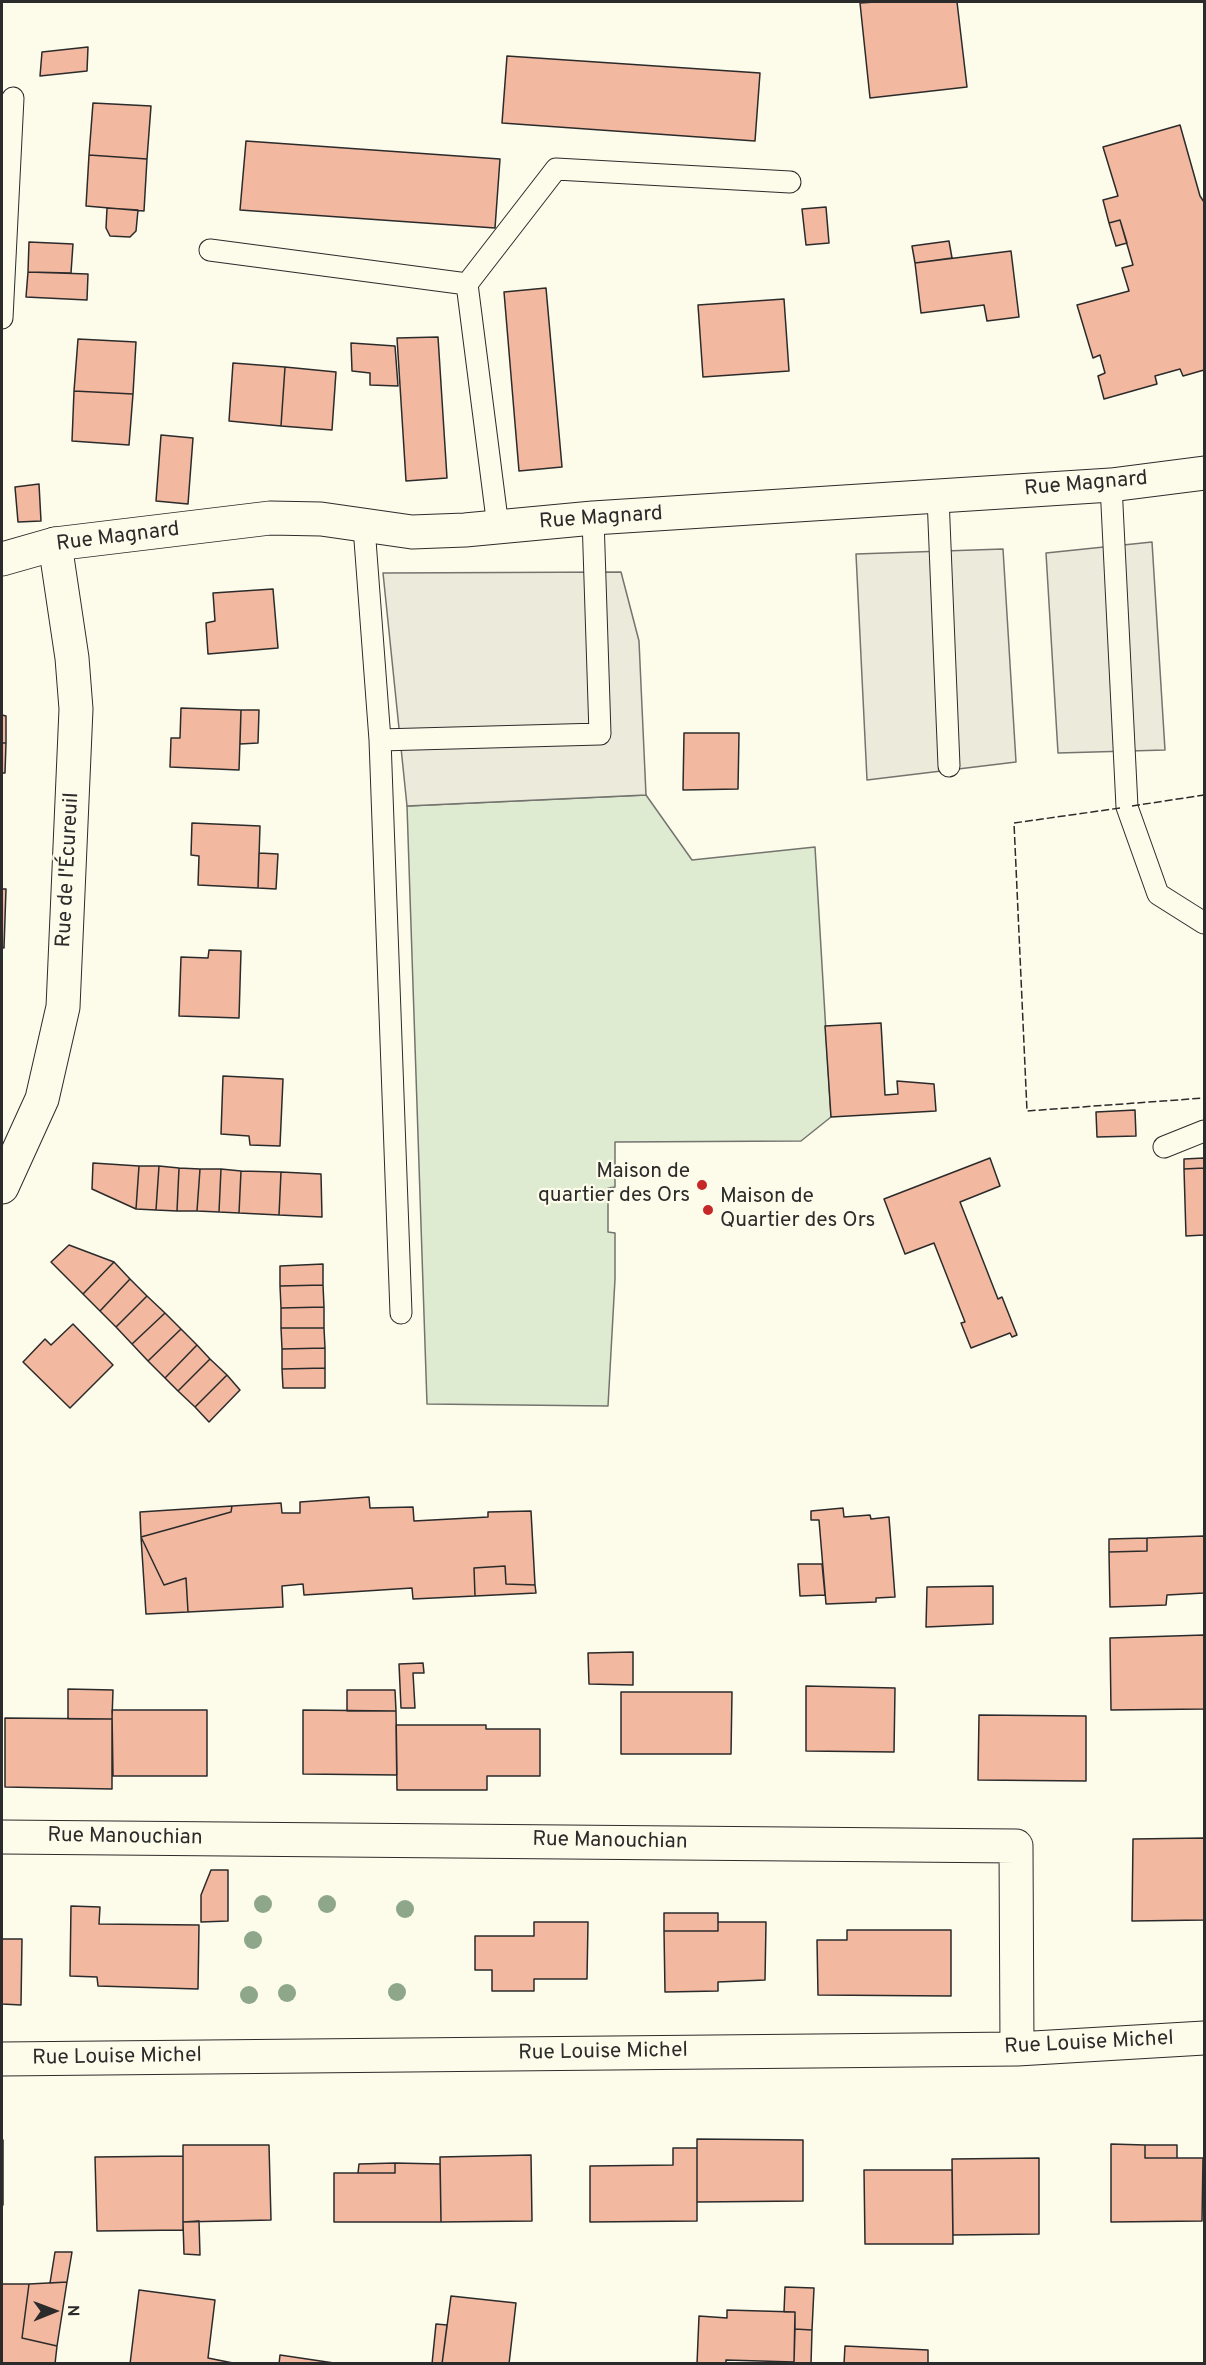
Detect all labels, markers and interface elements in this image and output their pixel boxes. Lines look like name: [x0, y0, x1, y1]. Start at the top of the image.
street label: Rue Magnard: [1023, 467, 1149, 503]
street label: Rue Magnard: [538, 502, 664, 536]
street label: Rue Magnard: [55, 518, 181, 558]
street label: Rue de l'Écureuil: [52, 792, 86, 948]
place label: Maison de quartier des Ors: [538, 1160, 690, 1210]
marker: Maison de quartier des Ors: [695, 1178, 709, 1192]
place label: Maison de Quartier des Ors: [720, 1185, 875, 1235]
marker: Maison de Quartier des Ors: [701, 1203, 715, 1217]
street label: Rue Manouchian: [47, 1824, 203, 1852]
street label: Rue Manouchian: [532, 1828, 688, 1856]
street label: Rue Louise Michel: [1004, 2027, 1174, 2061]
street label: Rue Louise Michel: [518, 2039, 688, 2067]
street label: Rue Louise Michel: [32, 2044, 202, 2072]
north arrow: [24, 2281, 84, 2341]
text: N: [62, 2305, 82, 2317]

